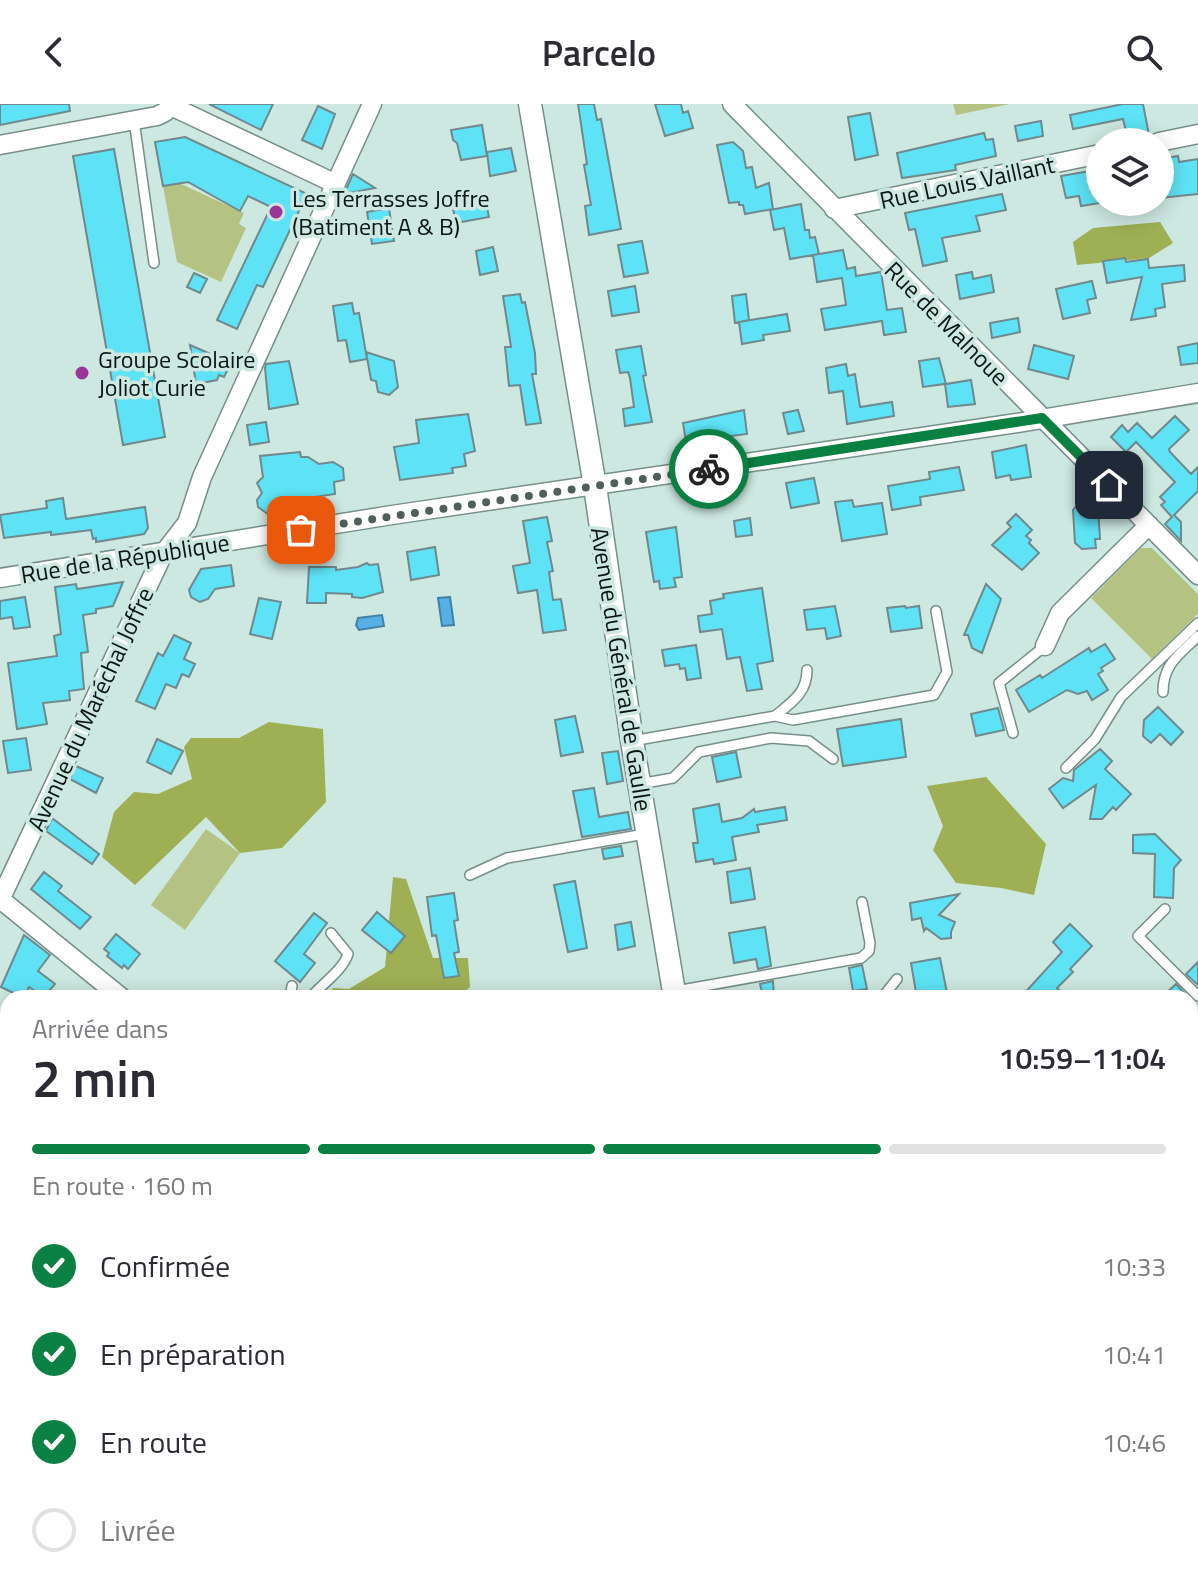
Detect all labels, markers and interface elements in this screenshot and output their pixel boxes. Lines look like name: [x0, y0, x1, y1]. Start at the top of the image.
text: Parcelo: [542, 25, 656, 80]
icon: back: [32, 30, 76, 74]
icon: search: [1122, 30, 1166, 74]
map controls: [1086, 128, 1174, 216]
button: layers: [1086, 128, 1174, 216]
street label: Rue Louis Vaillant: [876, 146, 1059, 218]
place label: Les Terrasses Joffre (Batiment A & B): [292, 180, 490, 244]
marker: Les Terrasses Joffre (Batiment A & B): [267, 203, 285, 221]
street label: Rue de Malnoue: [877, 253, 1017, 393]
place label: Groupe Scolaire Joliot Curie: [98, 341, 255, 405]
marker: Groupe Scolaire Joliot Curie: [73, 364, 91, 382]
courier: [669, 429, 749, 509]
icon: bike: [687, 447, 731, 491]
pin: [1075, 451, 1143, 519]
icon: home: [1087, 463, 1131, 507]
pin: [267, 496, 335, 564]
icon: bag: [279, 508, 323, 552]
street label: Rue de la République: [18, 524, 232, 592]
street label: Avenue du Général de Gaulle: [582, 524, 662, 814]
street label: Avenue du Maréchal Joffre: [18, 581, 162, 837]
text: Arrivée dans: [32, 1009, 168, 1048]
text: 10:59–11:04: [999, 1035, 1166, 1081]
text: 2 min: [32, 1038, 157, 1117]
text: En route · 160 m: [32, 1166, 213, 1205]
text: Confirmée: [100, 1243, 230, 1289]
icon: check: [32, 1244, 76, 1288]
text: 10:33: [1102, 1247, 1166, 1286]
text: En préparation: [100, 1331, 286, 1377]
icon: check: [32, 1332, 76, 1376]
text: 10:41: [1102, 1335, 1166, 1374]
text: En route: [100, 1419, 207, 1465]
icon: check: [32, 1420, 76, 1464]
text: 10:46: [1102, 1423, 1166, 1462]
text: Livrée: [100, 1507, 176, 1553]

